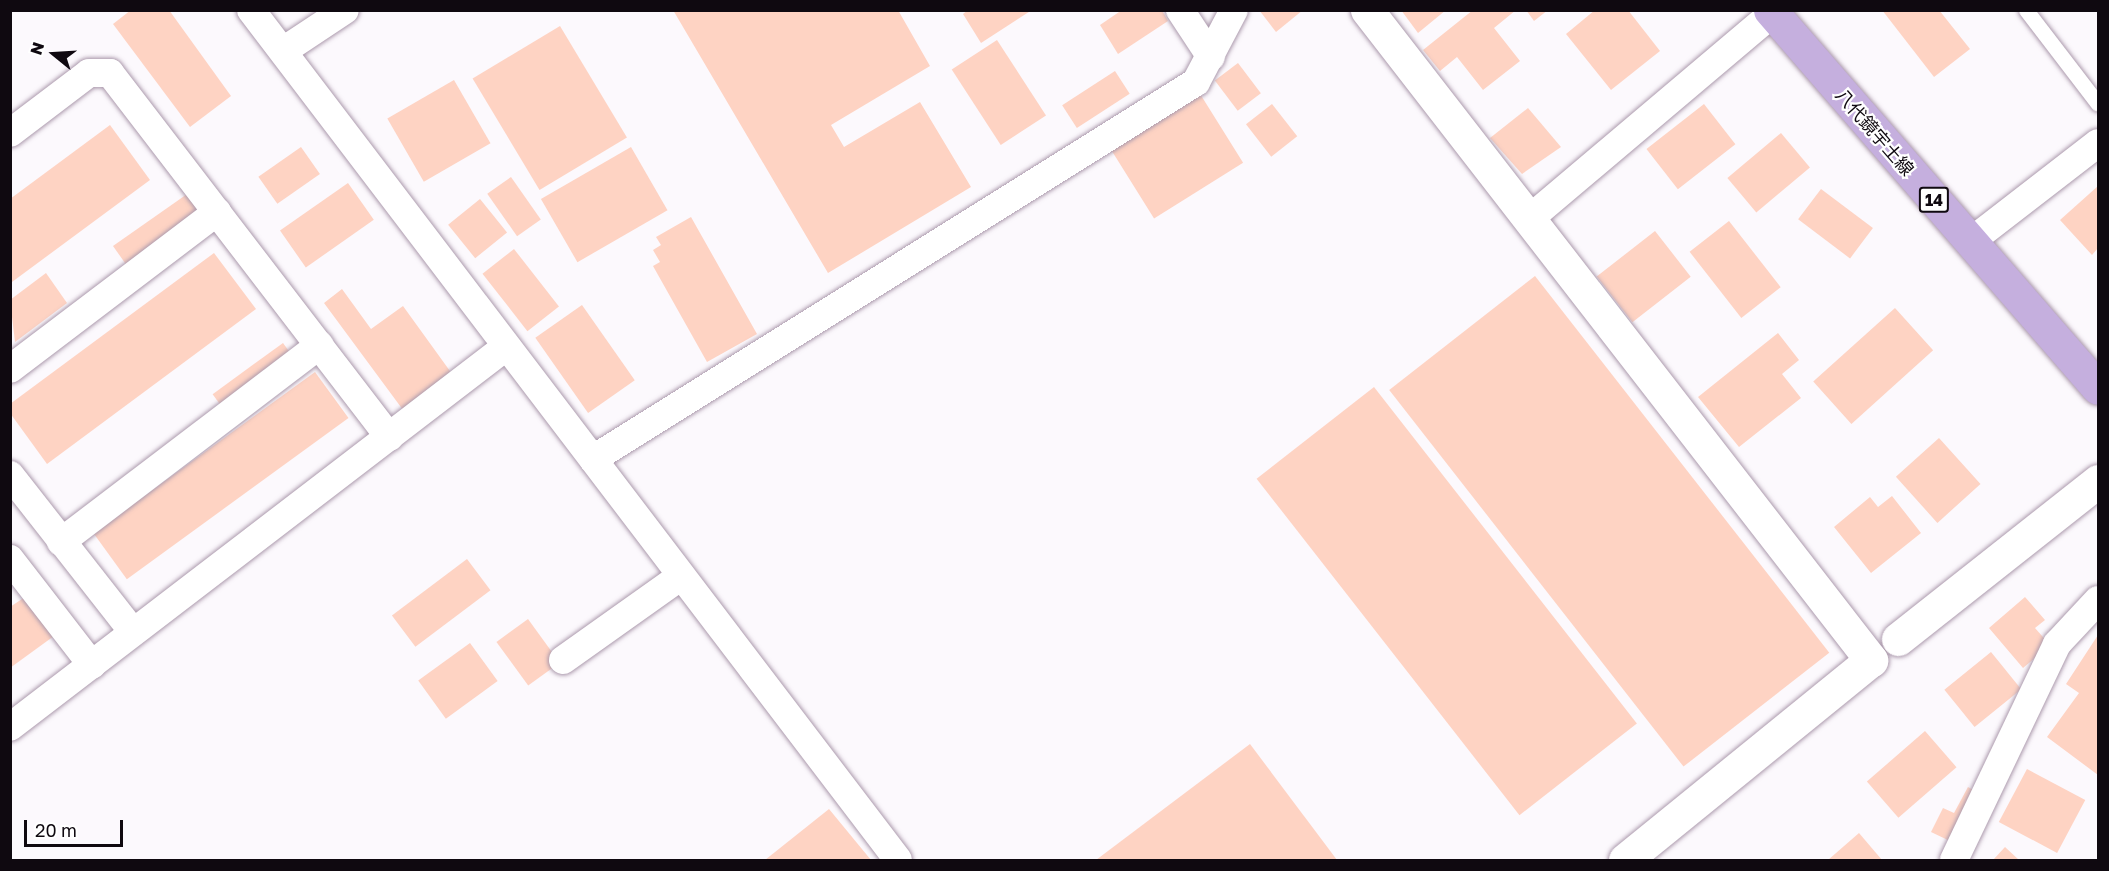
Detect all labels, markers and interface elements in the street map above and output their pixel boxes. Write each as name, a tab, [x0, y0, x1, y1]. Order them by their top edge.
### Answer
north arrow	[24, 24, 84, 84]
text: N	[25, 40, 48, 57]
street label: 八代鏡宇土線	[1831, 84, 1919, 180]
road number: 14	[1918, 187, 1950, 213]
scale bar	[27, 808, 126, 846]
text: 20 m	[35, 819, 77, 841]

